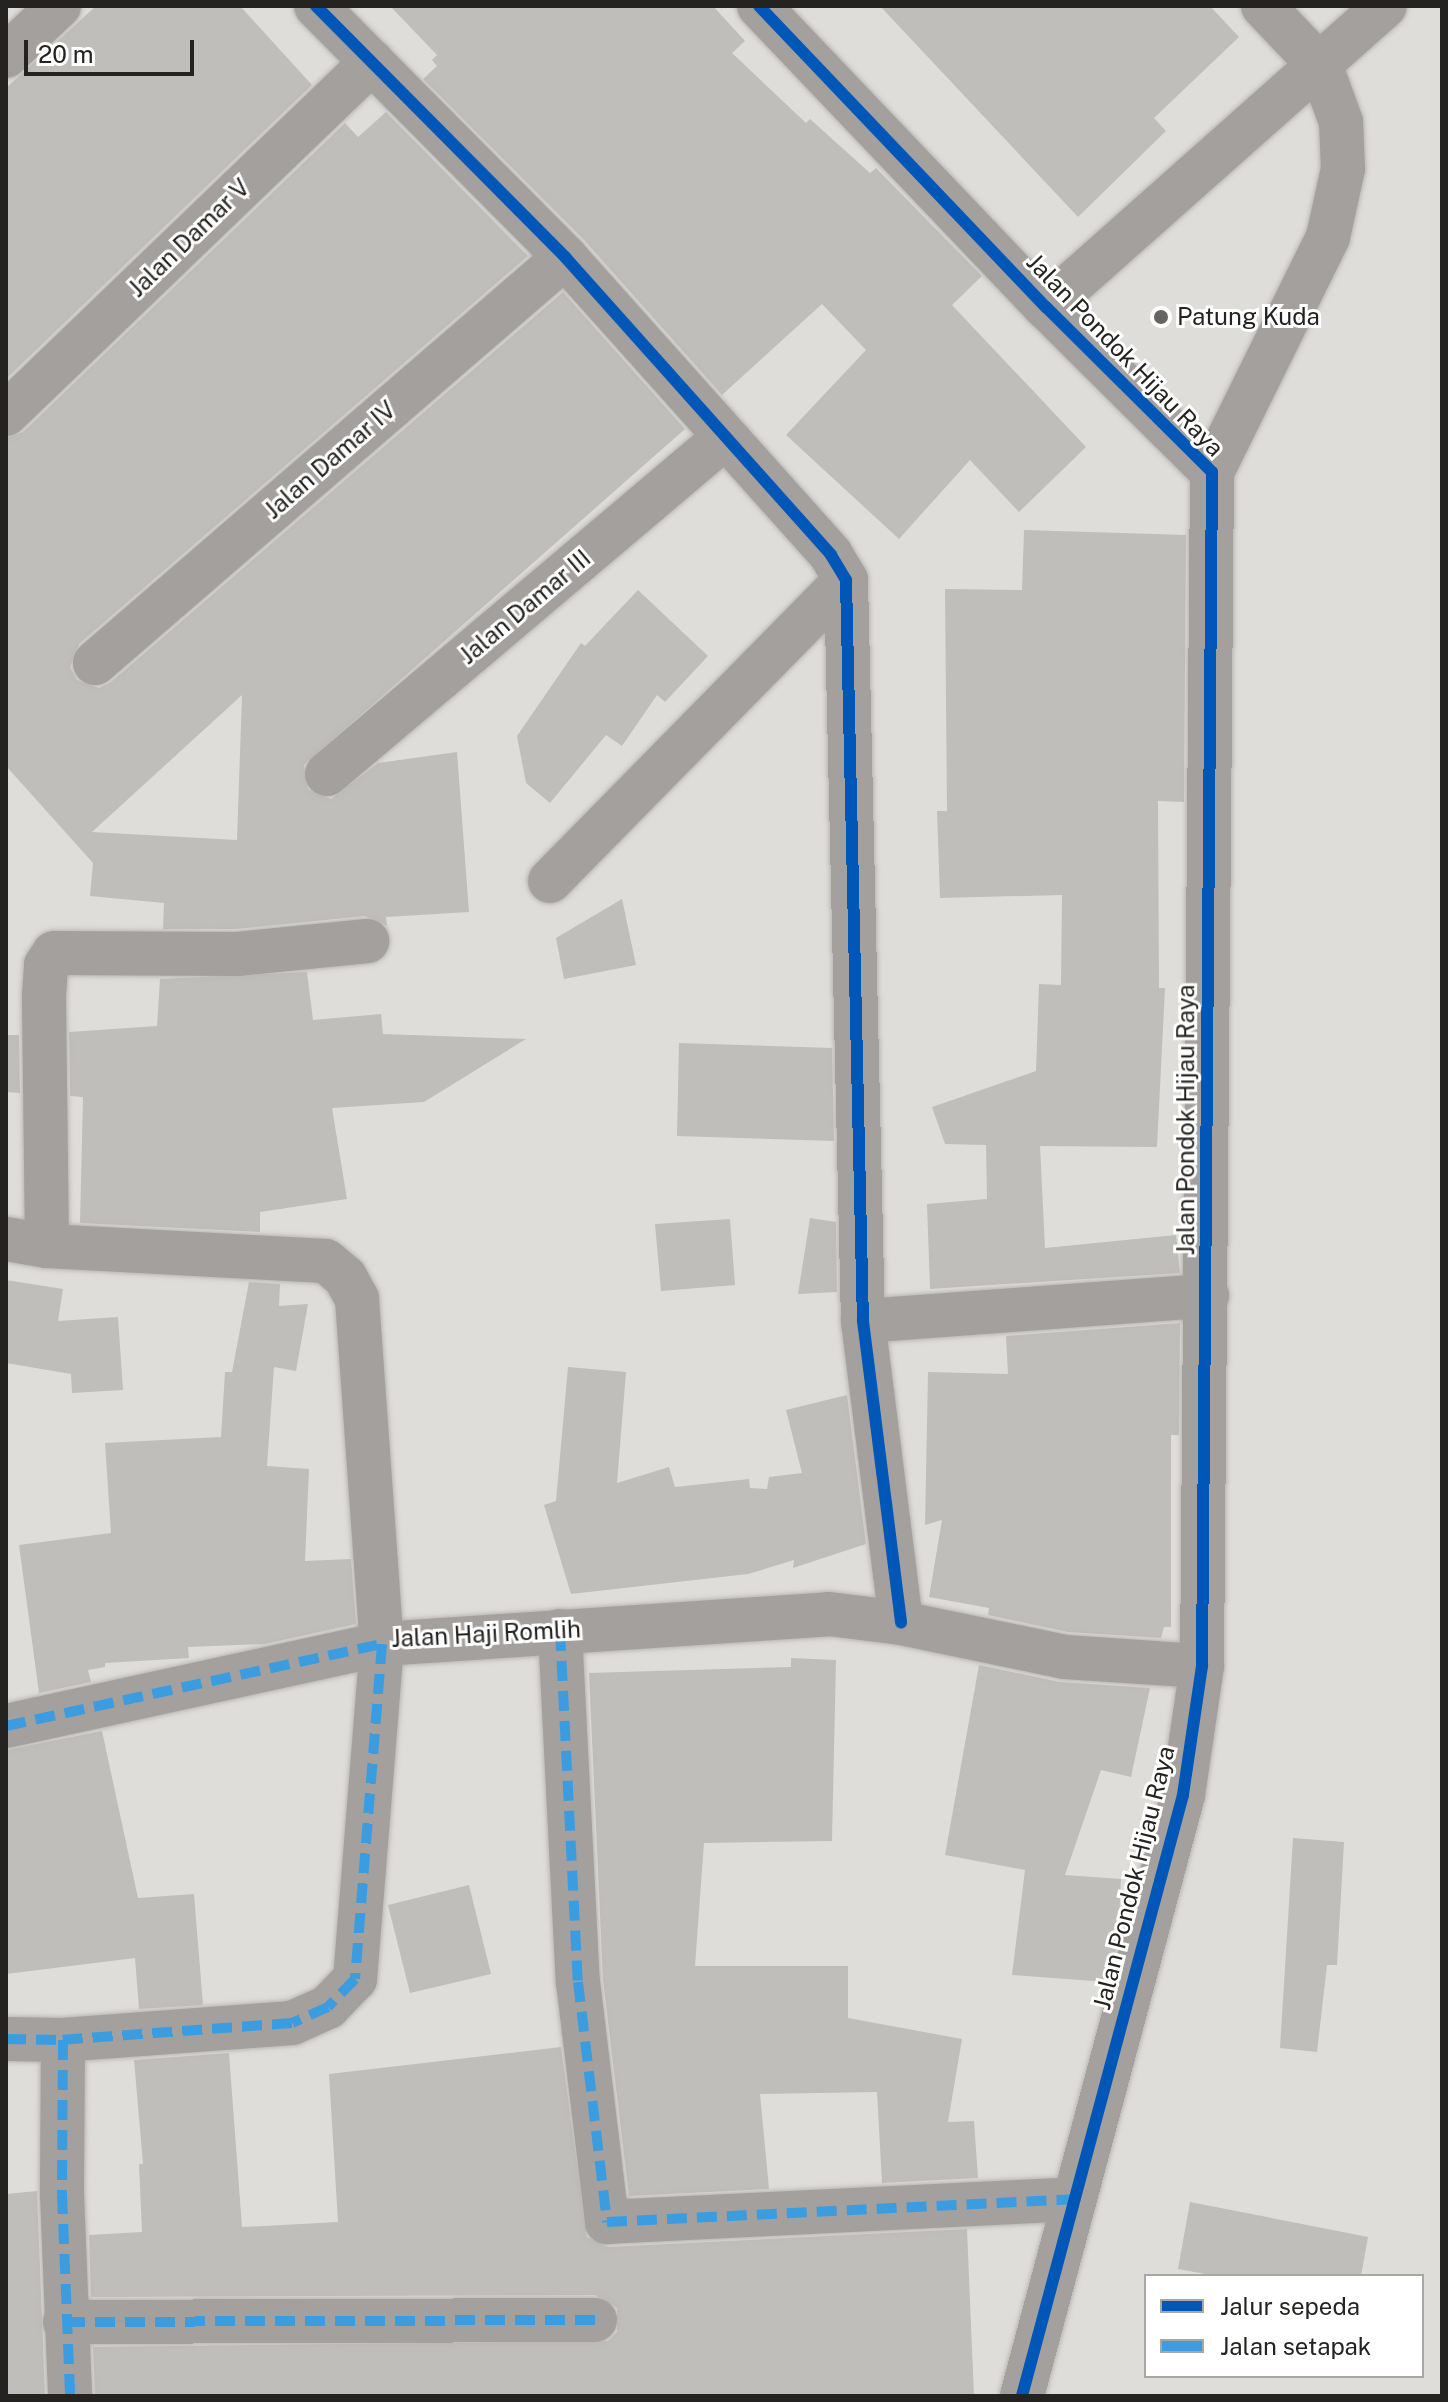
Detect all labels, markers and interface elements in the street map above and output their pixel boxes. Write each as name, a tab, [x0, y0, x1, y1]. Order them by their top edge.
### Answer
scale bar	[28, 24, 198, 74]
text: 20 m	[38, 40, 94, 68]
street label: Jalan Damar V	[122, 173, 256, 303]
street label: Jalan Pondok Hijau Raya	[1021, 248, 1229, 462]
place label: Patung Kuda	[1177, 303, 1320, 331]
marker: Patung Kuda	[1152, 308, 1170, 326]
street label: Jalan Damar IV	[258, 395, 402, 525]
street label: Jalan Damar III	[454, 544, 596, 670]
street label: Jalan Pondok Hijau Raya	[1172, 985, 1200, 1255]
street label: Jalan Haji Romlih	[390, 1615, 582, 1653]
street label: Jalan Pondok Hijau Raya	[1087, 1743, 1181, 2013]
legend	[1144, 2274, 1424, 2378]
text: Jalur sepeda	[1220, 2292, 1360, 2320]
text: Jalan setapak	[1220, 2332, 1371, 2360]

